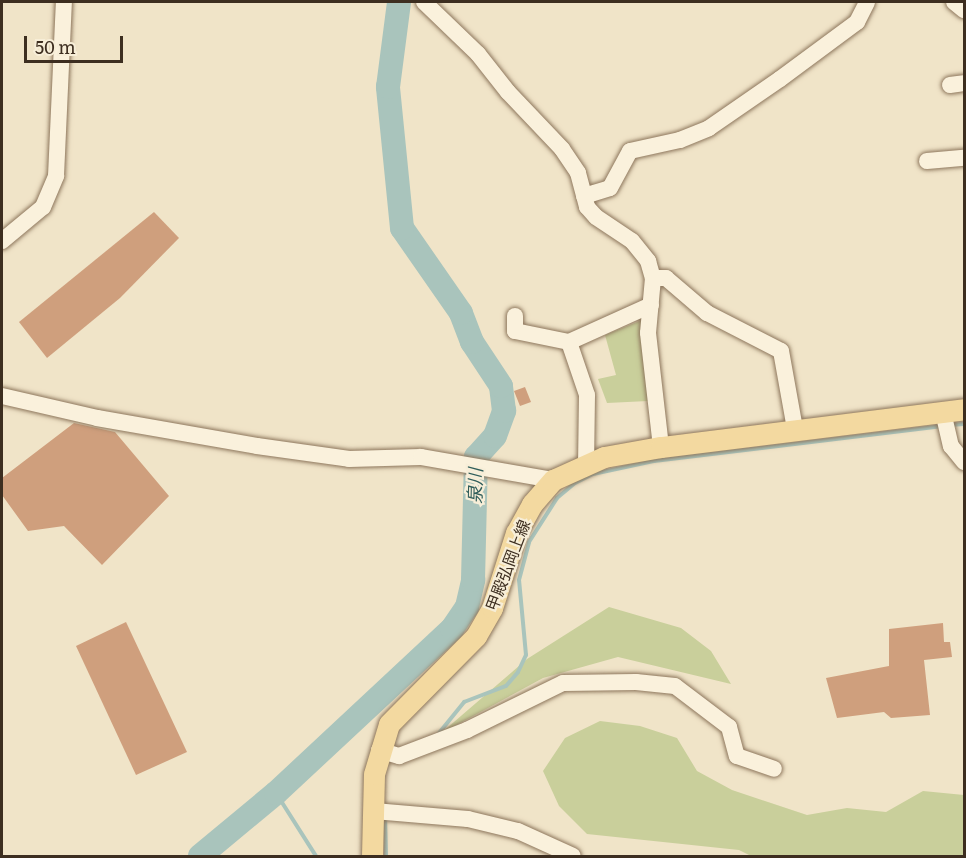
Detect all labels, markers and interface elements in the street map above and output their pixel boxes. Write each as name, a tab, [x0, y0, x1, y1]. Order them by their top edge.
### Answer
scale bar	[27, 24, 126, 62]
text: 50 m	[35, 33, 76, 60]
water label: 泉川	[464, 468, 486, 504]
street label: 甲殿弘岡上線	[481, 517, 533, 613]

